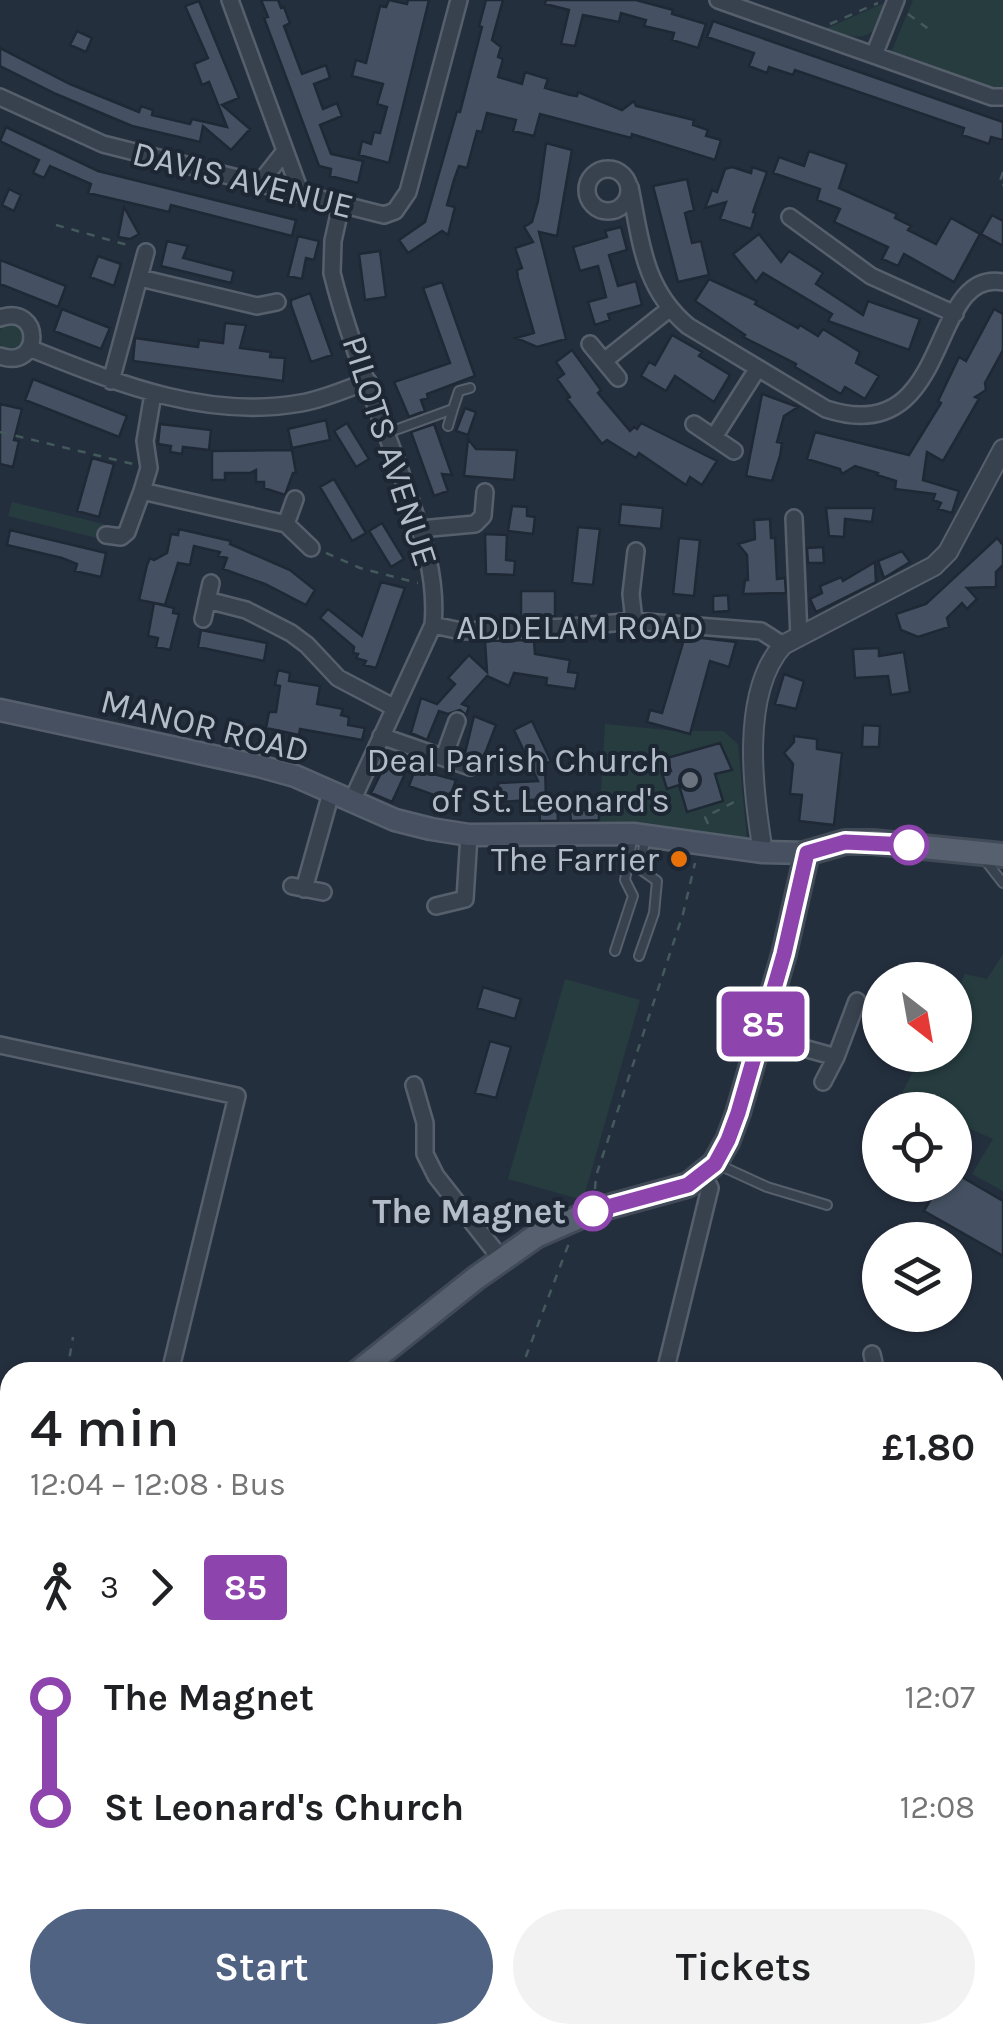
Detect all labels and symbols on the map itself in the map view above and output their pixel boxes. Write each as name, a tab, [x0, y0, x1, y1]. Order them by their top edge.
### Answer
street label: DAVIS AVENUE	[128, 133, 358, 227]
street label: PILOTS AVENUE	[333, 331, 447, 571]
street label: ADDELAM ROAD	[456, 607, 704, 648]
street label: MANOR ROAD	[97, 680, 313, 772]
place label: Deal Parish Church of St. Leonard's	[366, 740, 670, 821]
marker: Deal Parish Church of St. Leonard's	[679, 769, 701, 791]
unlabelled marker	[890, 826, 928, 864]
place label: The Farrier	[491, 839, 659, 880]
marker: The Farrier	[668, 848, 690, 870]
north arrow	[862, 962, 972, 1072]
line badge: 85	[718, 992, 808, 1056]
place label: The Magnet	[373, 1191, 566, 1233]
marker: The Magnet	[574, 1192, 612, 1230]

